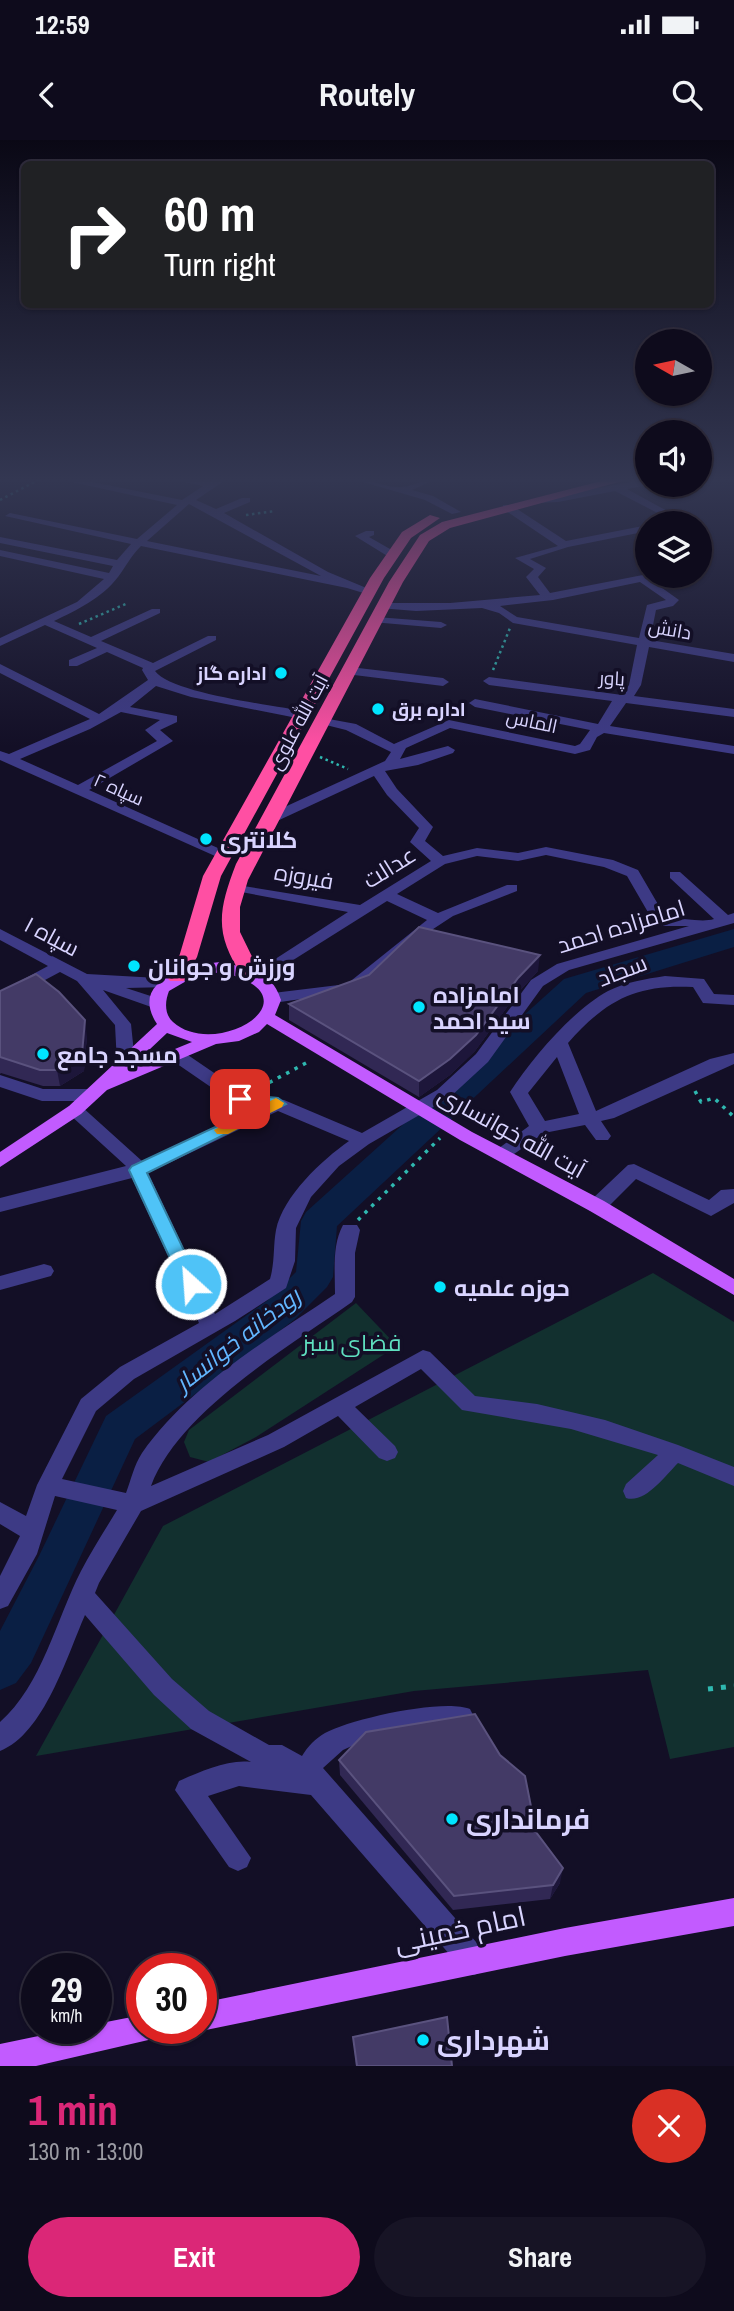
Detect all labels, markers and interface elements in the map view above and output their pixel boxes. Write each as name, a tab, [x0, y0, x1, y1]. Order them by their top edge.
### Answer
text: 12:59	[35, 7, 90, 42]
text: Routely	[319, 73, 415, 116]
icon: back	[28, 76, 66, 114]
icon: search	[668, 76, 706, 114]
text: 60 m	[164, 180, 256, 246]
icon: right	[49, 189, 140, 280]
text: Turn right	[164, 243, 276, 286]
north arrow	[635, 329, 712, 406]
map controls	[635, 329, 712, 588]
button: sound	[635, 420, 712, 497]
button: layers	[635, 511, 712, 588]
street label: دانش	[647, 612, 693, 646]
place label: اداره گاز	[196, 660, 267, 686]
street label: پاور	[597, 664, 626, 692]
marker: اداره گاز	[273, 665, 289, 681]
street label: آیت الله علوی	[262, 670, 334, 774]
place label: اداره برق	[392, 696, 466, 722]
marker: اداره برق	[370, 701, 386, 717]
street label: الماس	[504, 703, 560, 739]
street label: سپاه ۲	[90, 766, 148, 812]
place label: کلانتری	[220, 824, 298, 855]
marker: کلانتری	[198, 831, 214, 847]
street label: عدالت	[357, 839, 421, 895]
street label: فیروزه	[272, 856, 336, 896]
street label: امامزاده احمد	[553, 892, 689, 960]
street label: سپاه ۱	[19, 909, 85, 963]
street label: سجاد	[593, 946, 651, 994]
place label: ورزش و جوانان	[148, 951, 295, 982]
marker: ورزش و جوانان	[126, 958, 142, 974]
place label: امامزاده سید احمد	[433, 979, 531, 1036]
marker: امامزاده سید احمد	[411, 999, 427, 1015]
place label: مسجد جامع	[57, 1039, 178, 1071]
marker: مسجد جامع	[35, 1046, 51, 1062]
pin	[210, 1069, 270, 1129]
street label: آیت الله خوانساری	[433, 1079, 591, 1185]
icon: arrive	[221, 1080, 259, 1118]
position arrow	[154, 1247, 228, 1321]
place label: حوزه علمیه	[454, 1272, 570, 1303]
water label: رودخانه خوانسار	[165, 1279, 308, 1400]
marker: حوزه علمیه	[432, 1279, 448, 1295]
park label: فضای سبز	[301, 1327, 401, 1358]
place label: فرمانداری	[466, 1800, 590, 1838]
marker: فرمانداری	[444, 1811, 460, 1827]
street label: امام خمینی	[391, 1897, 529, 1962]
speed limit sign: 30	[126, 1953, 217, 2044]
text: 29	[51, 1966, 82, 2013]
text: km/h	[51, 2003, 83, 2028]
place label: شهرداری	[437, 2021, 550, 2059]
marker: شهرداری	[415, 2032, 431, 2048]
text: 1 min	[28, 2082, 118, 2138]
button: close	[632, 2089, 706, 2163]
text: 130 m · 13:00	[28, 2136, 143, 2167]
button: Exit	[28, 2217, 360, 2297]
button: Share	[374, 2217, 706, 2297]

